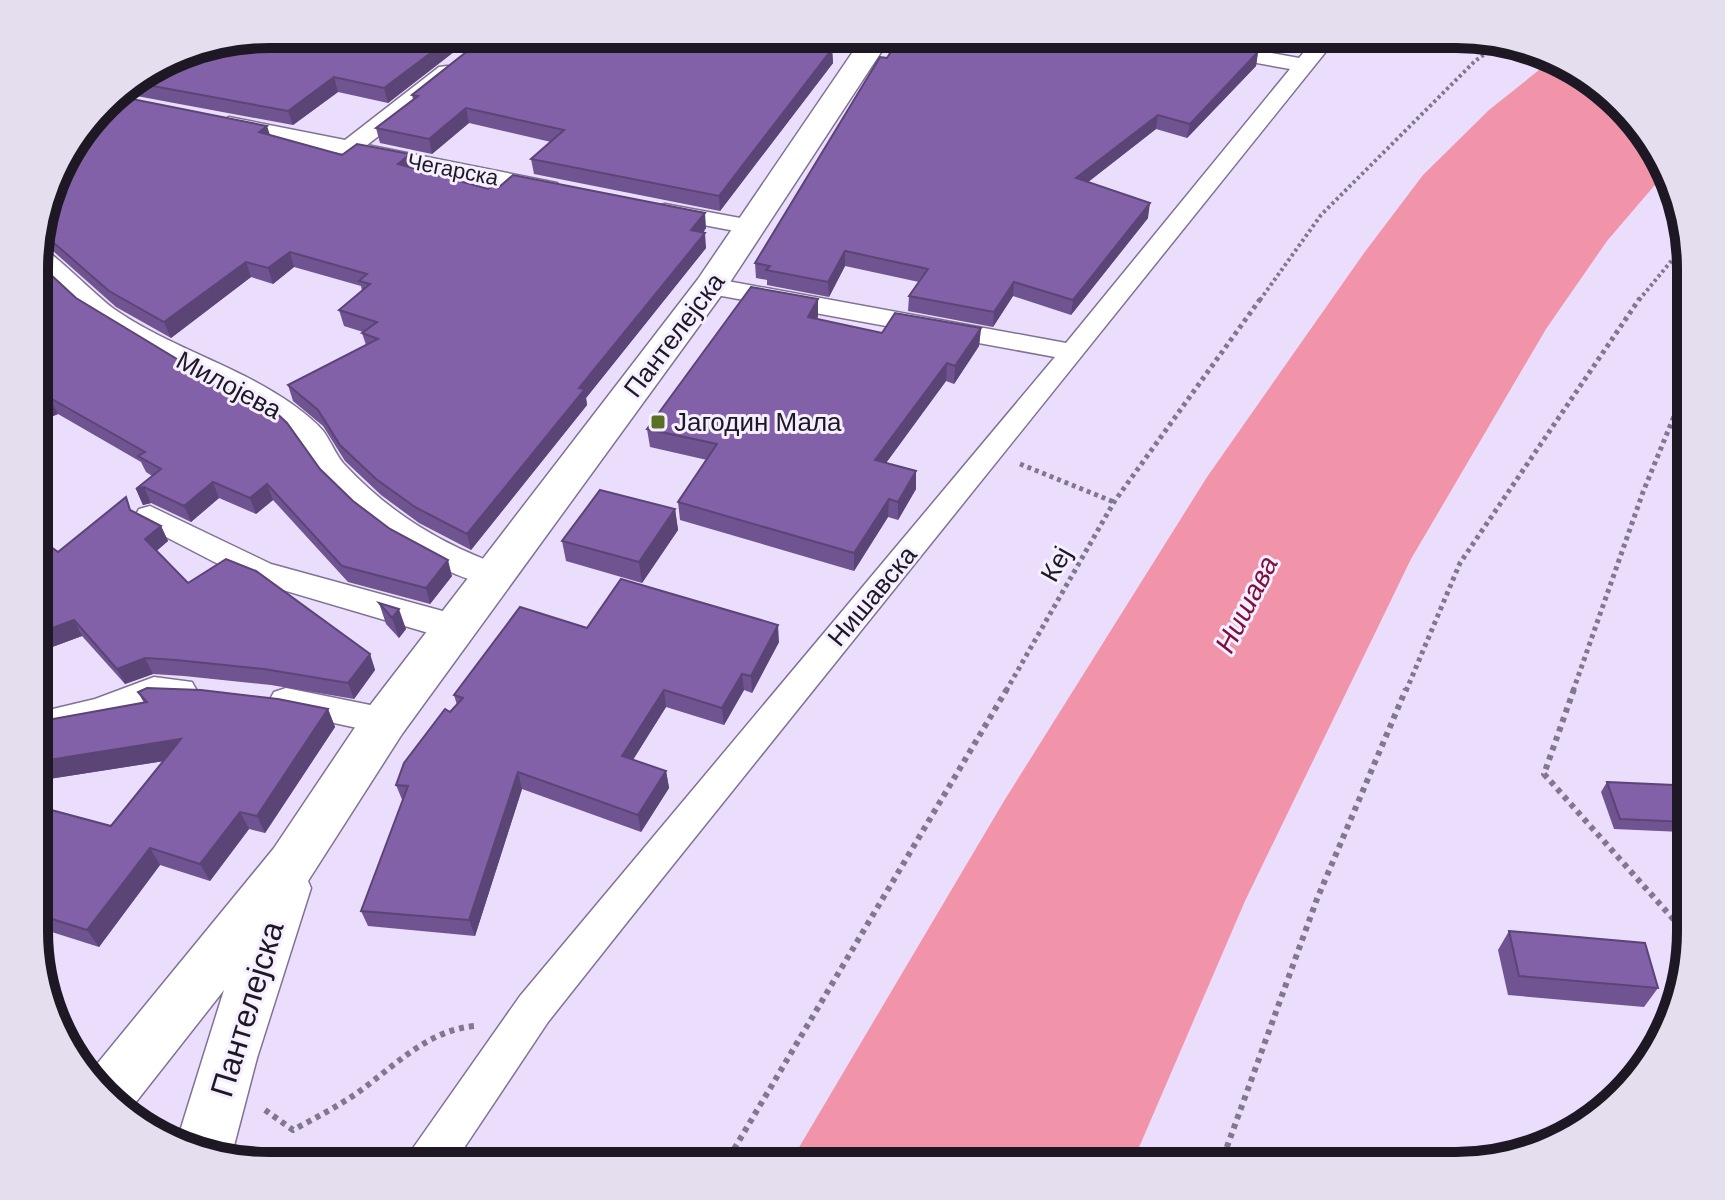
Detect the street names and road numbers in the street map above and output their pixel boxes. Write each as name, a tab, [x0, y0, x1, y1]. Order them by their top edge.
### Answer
street label: Чегарска	[405, 148, 501, 191]
street label: Пантелејска	[618, 267, 731, 403]
street label: Милојева	[171, 345, 287, 425]
street label: Нишавска	[821, 539, 923, 652]
street label: Кеј	[1034, 541, 1078, 587]
street label: Пантелејска	[203, 917, 291, 1101]

